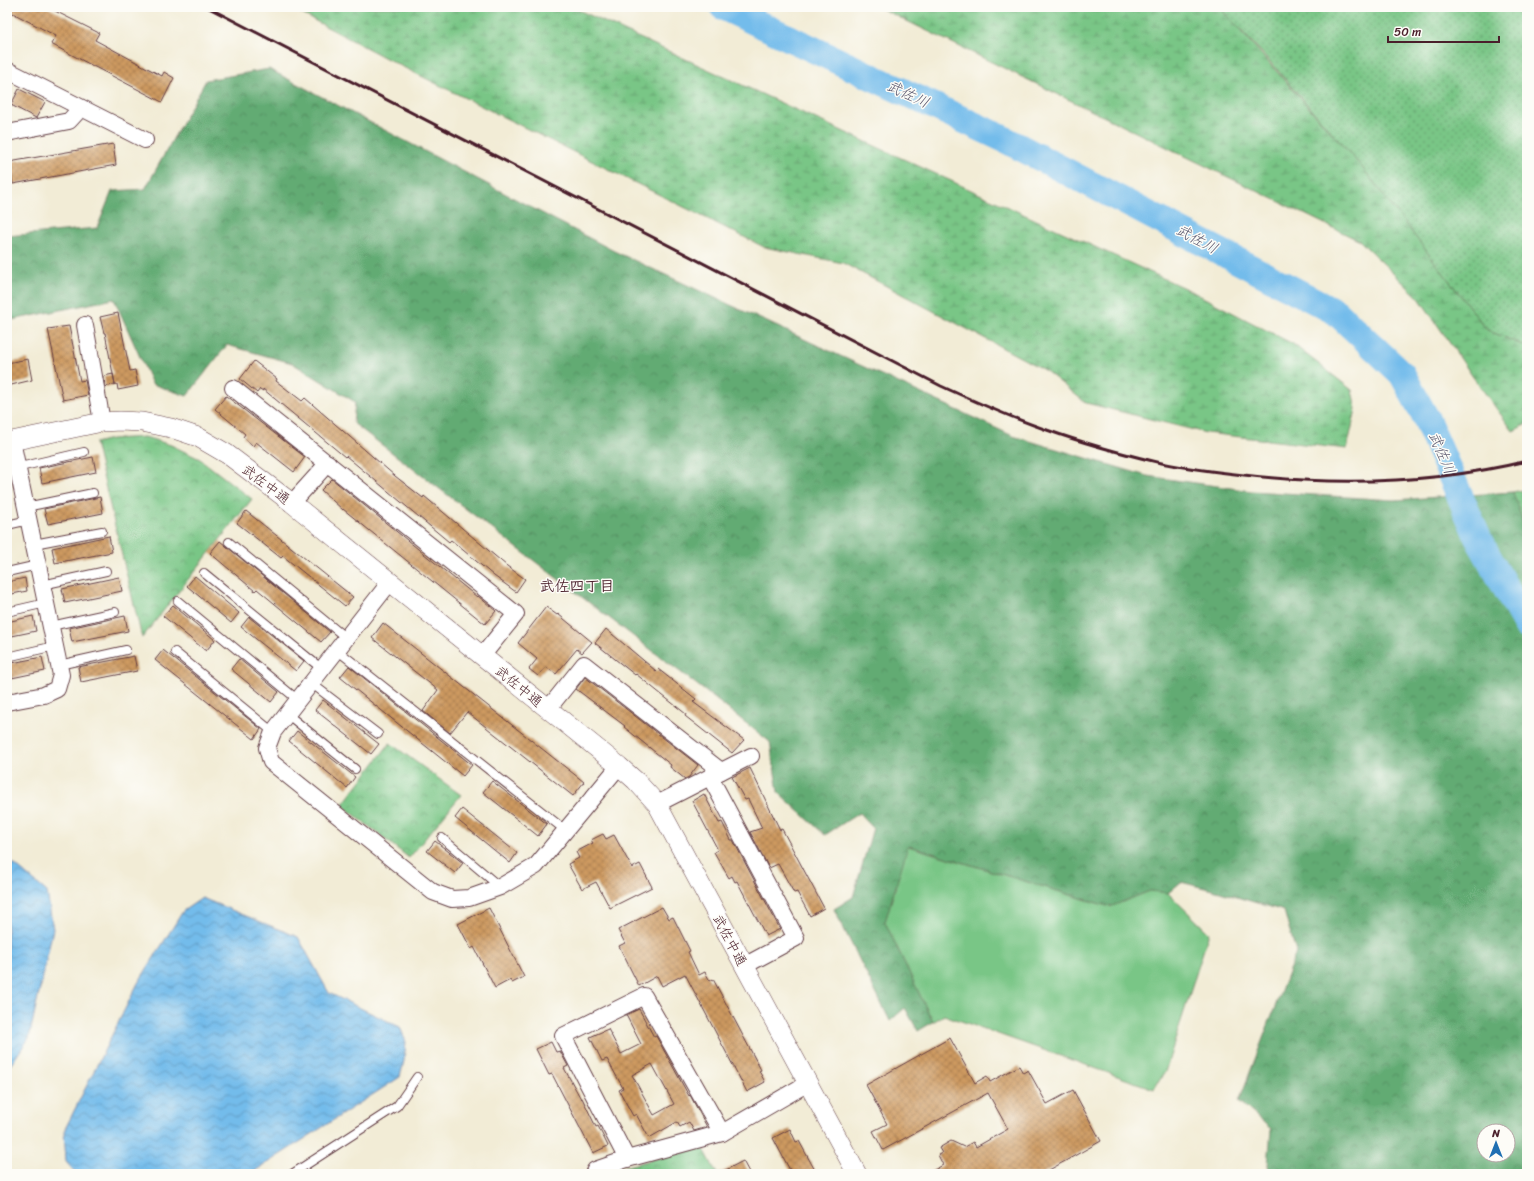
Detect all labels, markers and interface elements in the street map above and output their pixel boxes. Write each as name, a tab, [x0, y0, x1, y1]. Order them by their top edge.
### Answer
scale bar	[1388, 18, 1499, 44]
text: 50 m	[1394, 21, 1421, 43]
water label: 武佐川	[882, 73, 934, 115]
water label: 武佐川	[1171, 217, 1223, 261]
water label: 武佐川	[1421, 427, 1463, 479]
street label: 武佐中通	[236, 458, 296, 511]
district label: 武佐四丁目	[539, 573, 615, 599]
street label: 武佐中通	[489, 659, 548, 714]
street label: 武佐中通	[705, 910, 754, 971]
north arrow	[1476, 1123, 1516, 1163]
text: N	[1491, 1124, 1500, 1143]

